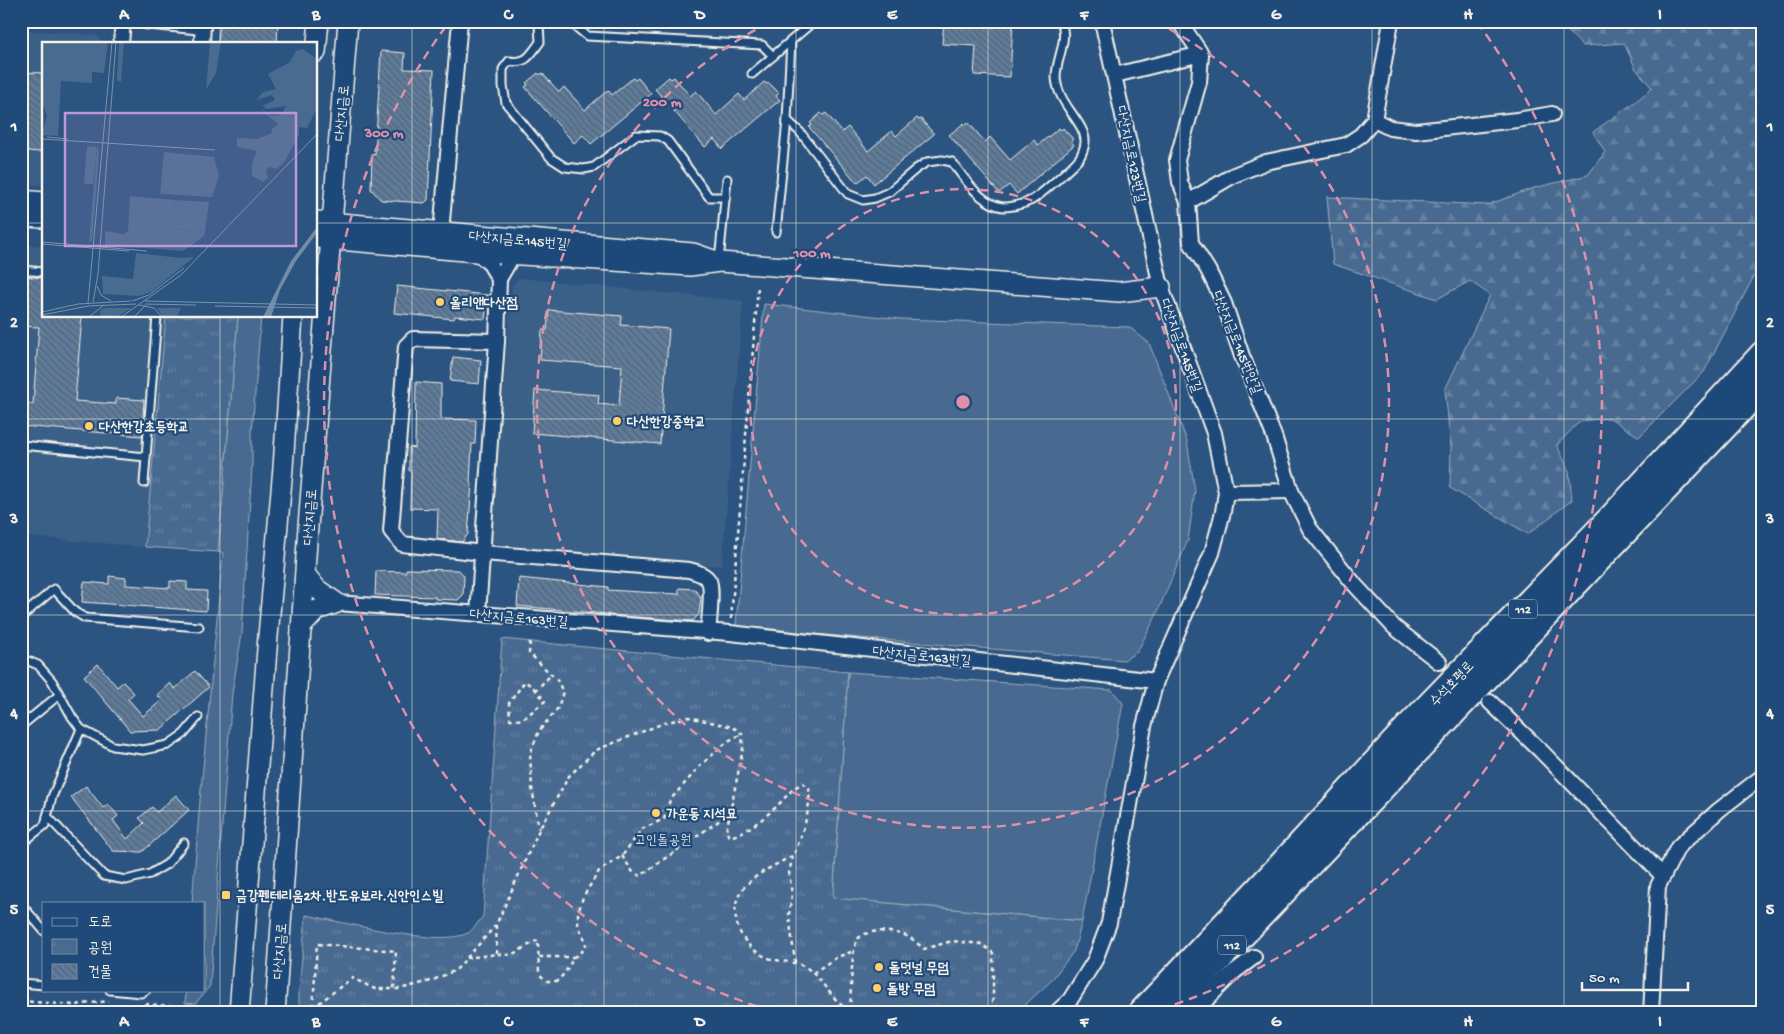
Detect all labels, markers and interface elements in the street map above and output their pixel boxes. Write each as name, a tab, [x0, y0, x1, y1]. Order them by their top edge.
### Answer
text: A	[118, 7, 130, 26]
text: B	[311, 7, 321, 26]
text: C	[503, 7, 514, 26]
text: D	[693, 7, 706, 26]
text: E	[887, 7, 898, 26]
text: F	[1079, 7, 1090, 26]
text: G	[1271, 7, 1282, 26]
text: H	[1463, 7, 1473, 26]
text: I	[1658, 7, 1662, 26]
inset map	[42, 42, 318, 318]
street label: 다산지금로	[333, 84, 354, 142]
text: 200 m	[643, 94, 682, 112]
street label: 다산지금로123번길	[1111, 105, 1148, 205]
text: 1	[10, 119, 17, 138]
text: 1	[1766, 119, 1773, 138]
text: 300 m	[363, 125, 404, 143]
street label: 다산지금로145번길	[468, 229, 568, 254]
text: 100 m	[792, 245, 831, 263]
street label: 다산지금로145번안길	[1207, 289, 1264, 398]
marker: 올리앤다산점	[434, 296, 446, 308]
place label: 올리앤다산점	[450, 296, 518, 313]
street label: 다산지금로145번길	[1155, 297, 1205, 396]
text: 2	[10, 315, 18, 334]
text: 2	[1766, 315, 1774, 334]
centre of rings	[954, 393, 972, 411]
marker: 다산한강중학교	[611, 415, 623, 427]
place label: 다산한강중학교	[626, 415, 706, 432]
marker: 다산한강초등학교	[83, 420, 95, 432]
place label: 다산한강초등학교	[98, 420, 189, 437]
street label: 다산지금로	[301, 488, 322, 546]
text: 3	[9, 511, 18, 530]
text: 3	[1765, 511, 1774, 530]
road number: 112	[1509, 600, 1537, 618]
street label: 다산지금로163번길	[469, 607, 570, 632]
street label: 다산지금로163번길	[872, 644, 973, 671]
street label: 수석호평로	[1427, 659, 1478, 711]
text: 4	[9, 706, 18, 725]
text: 4	[1765, 706, 1774, 725]
marker: 가운동 지석묘	[650, 807, 662, 819]
place label: 가운동 지석묘	[666, 807, 737, 824]
park label: 고인돌공원	[635, 833, 691, 850]
marker: 금강펜테리움2차.반도유보라.신안인스빌	[220, 889, 232, 901]
place label: 금강펜테리움2차.반도유보라.신안인스빌	[236, 889, 444, 906]
text: 5	[10, 902, 19, 921]
legend	[42, 902, 205, 992]
text: 5	[1766, 902, 1775, 921]
text: 도로	[88, 914, 112, 932]
street label: 다산지금로	[271, 922, 292, 980]
road number: 112	[1218, 936, 1246, 954]
text: 공원	[88, 940, 112, 958]
scale bar	[1582, 959, 1688, 991]
marker: 돌덧널 무덤	[873, 961, 885, 973]
place label: 돌덧널 무덤	[889, 961, 949, 978]
text: 건물	[88, 964, 112, 982]
text: 50 m	[1589, 970, 1620, 988]
marker: 돌방 무덤	[871, 982, 883, 994]
place label: 돌방 무덤	[887, 982, 935, 999]
text: A	[118, 1014, 130, 1033]
text: B	[311, 1014, 321, 1033]
text: C	[503, 1014, 514, 1033]
text: D	[693, 1014, 706, 1033]
text: E	[887, 1014, 898, 1033]
text: F	[1079, 1014, 1090, 1033]
text: G	[1271, 1014, 1282, 1033]
text: H	[1463, 1014, 1473, 1033]
text: I	[1658, 1014, 1662, 1033]

